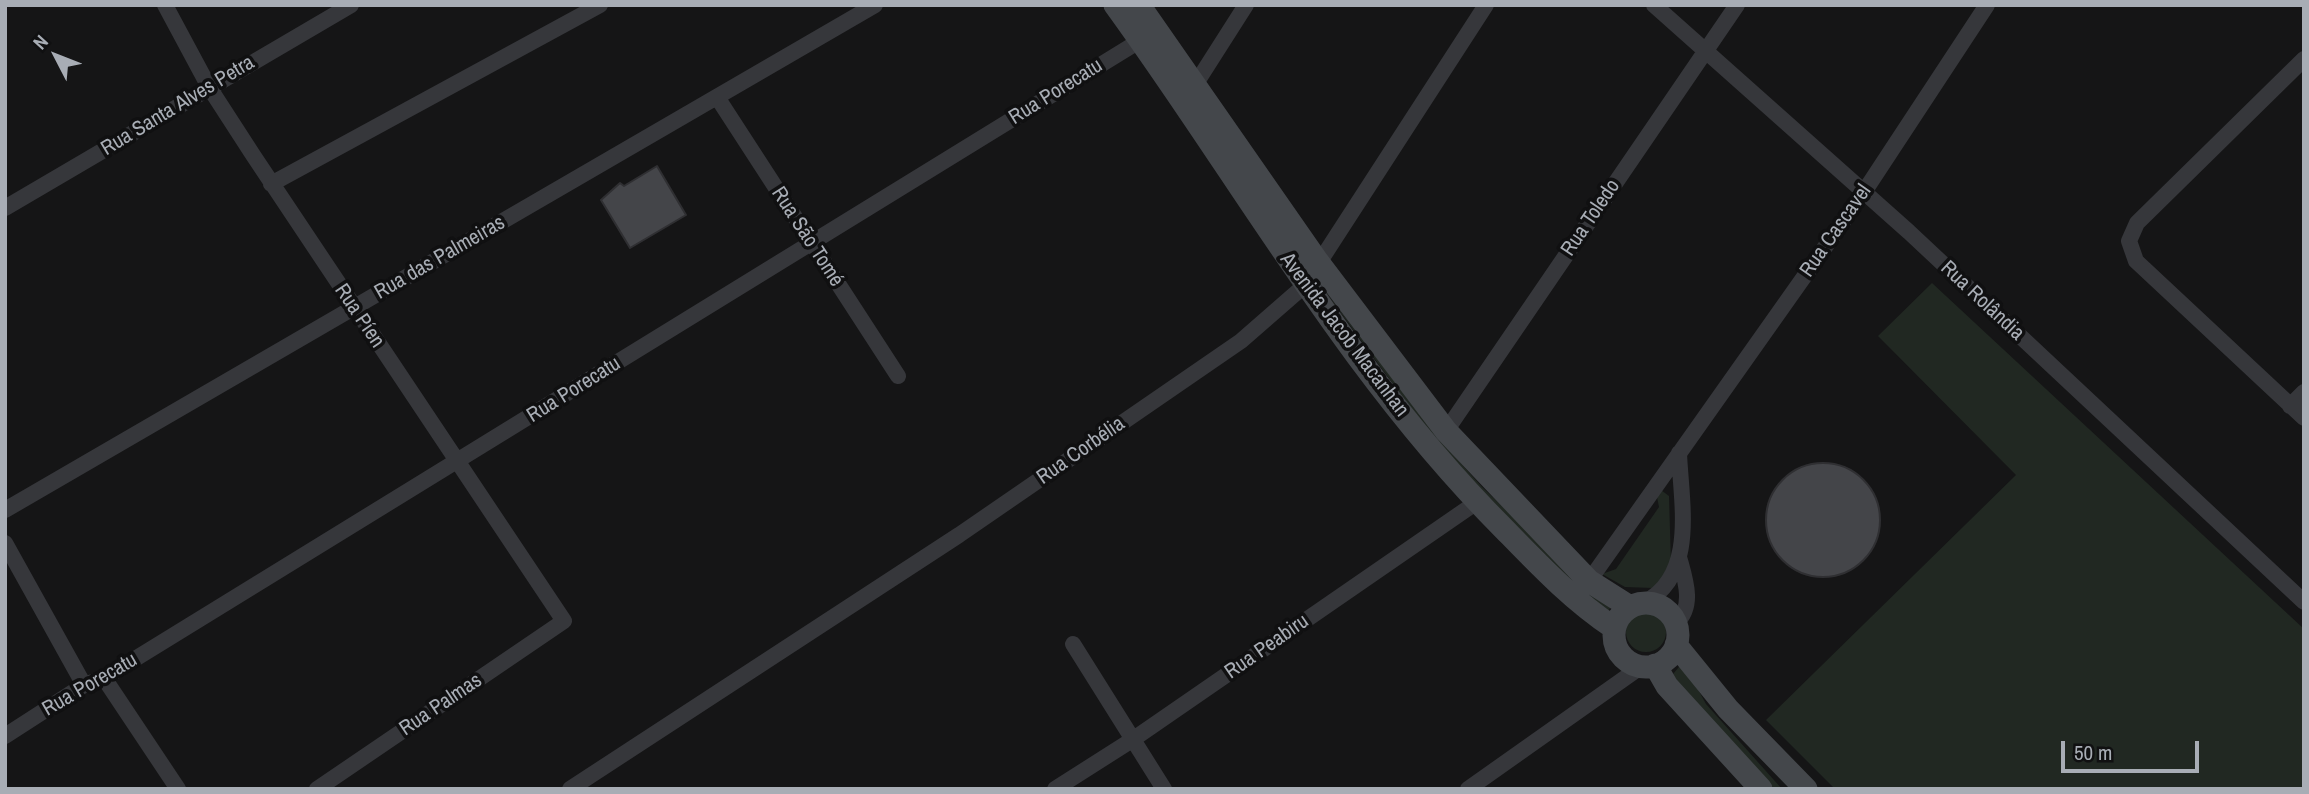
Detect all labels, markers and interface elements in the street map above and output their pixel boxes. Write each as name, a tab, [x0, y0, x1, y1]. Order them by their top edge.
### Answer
north arrow	[21, 21, 91, 91]
text: N	[27, 29, 54, 55]
street label: Rua Santa Alves Petra	[97, 50, 259, 162]
street label: Rua Porecatu	[1005, 53, 1107, 131]
street label: Rua Toledo	[1556, 175, 1626, 261]
street label: Rua Cascavel	[1795, 180, 1877, 282]
street label: Rua São Tomé	[765, 182, 849, 292]
street label: Rua das Palmeiras	[370, 210, 510, 306]
street label: Avenida Jacob Macanhan	[1274, 248, 1414, 422]
street label: Rua Rolândia	[1935, 256, 2029, 346]
street label: Rua Píen	[328, 279, 390, 353]
street label: Rua Porecatu	[523, 351, 625, 429]
street label: Rua Corbélia	[1032, 412, 1130, 490]
street label: Rua Peabiru	[1220, 609, 1314, 685]
street label: Rua Porecatu	[38, 648, 142, 722]
street label: Rua Palmas	[395, 668, 487, 742]
scale bar	[2064, 728, 2202, 772]
text: 50 m	[2074, 738, 2112, 767]

